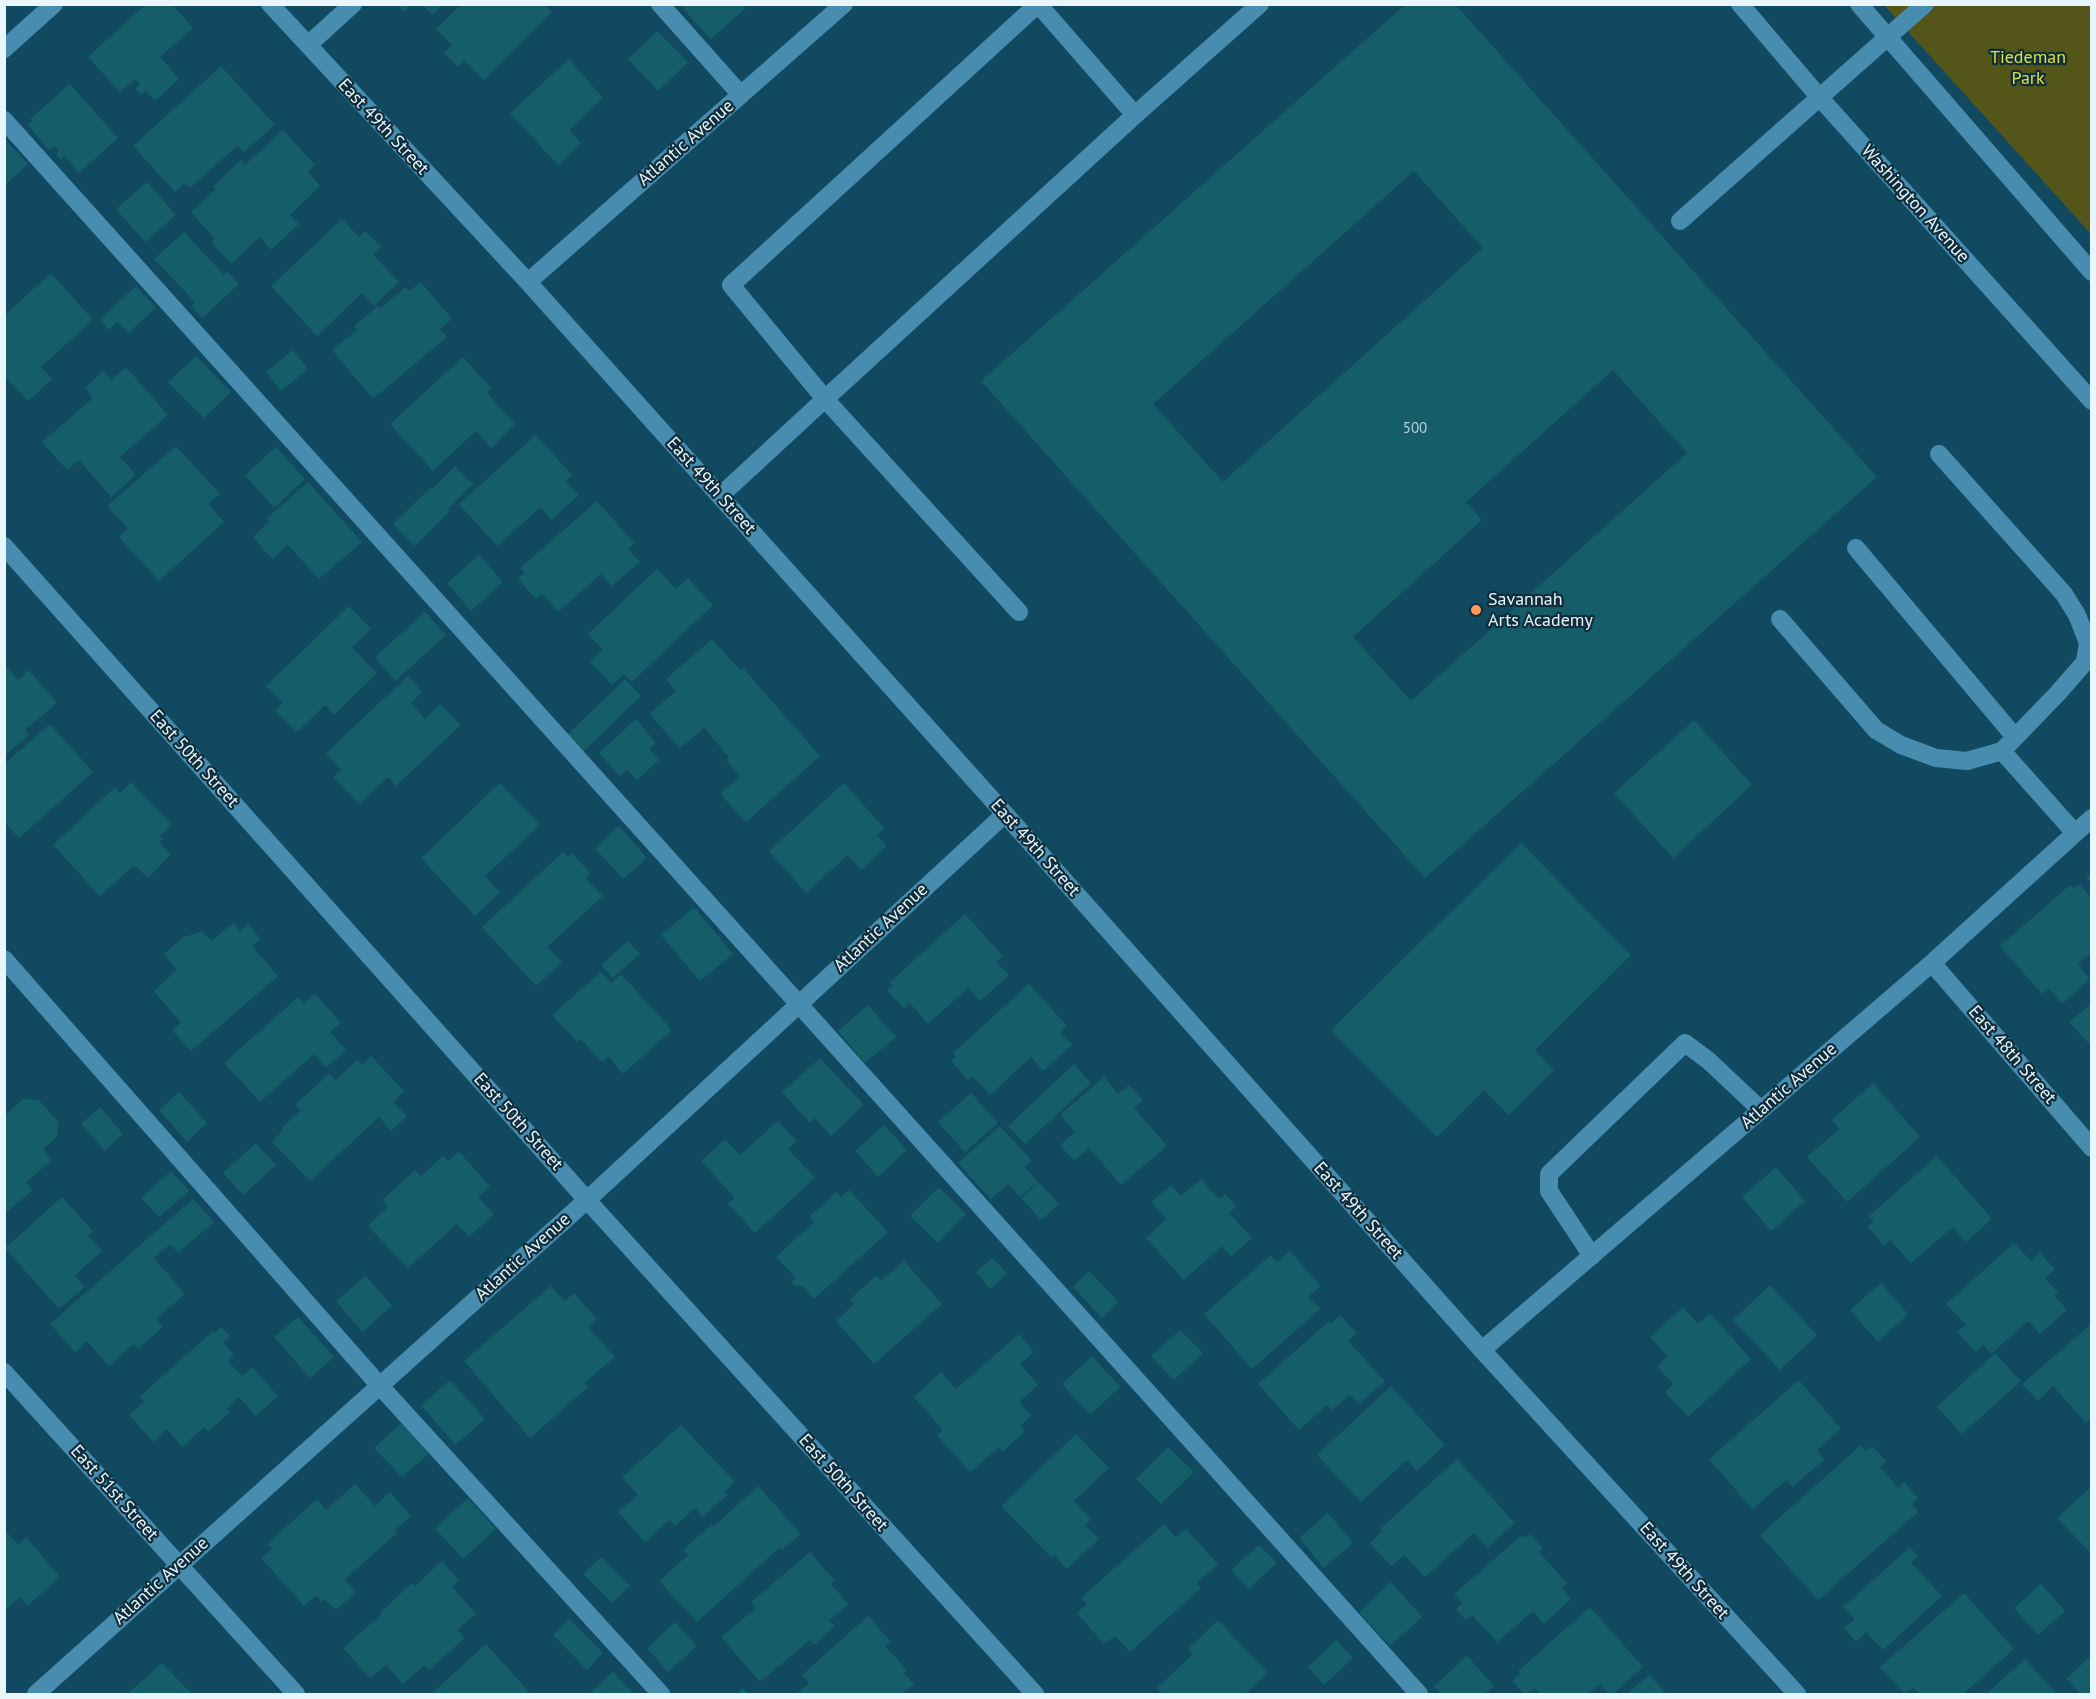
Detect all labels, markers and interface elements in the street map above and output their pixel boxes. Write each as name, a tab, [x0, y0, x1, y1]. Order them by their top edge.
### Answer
park label: Tiedeman Park	[1990, 47, 2066, 90]
street label: East 49th Street	[333, 75, 433, 179]
street label: Atlantic Avenue	[633, 95, 739, 191]
street label: Washington Avenue	[1856, 141, 1974, 267]
house number: 500	[1403, 420, 1427, 438]
street label: East 49th Street	[662, 433, 760, 539]
place label: Savannah Arts Academy	[1488, 589, 1593, 632]
marker: Savannah Arts Academy	[1469, 603, 1483, 617]
street label: East 50th Street	[145, 706, 243, 812]
street label: East 49th Street	[986, 795, 1084, 901]
street label: Atlantic Avenue	[830, 879, 932, 977]
street label: East 48th Street	[1963, 1001, 2061, 1109]
street label: Atlantic Avenue	[1736, 1038, 1842, 1134]
street label: East 50th Street	[469, 1069, 567, 1175]
street label: East 49th Street	[1309, 1158, 1407, 1264]
street label: Atlantic Avenue	[471, 1209, 575, 1305]
street label: East 50th Street	[794, 1430, 892, 1536]
street label: East 51st Street	[65, 1441, 163, 1545]
street label: East 49th Street	[1635, 1518, 1733, 1624]
street label: Atlantic Avenue	[109, 1533, 213, 1629]

